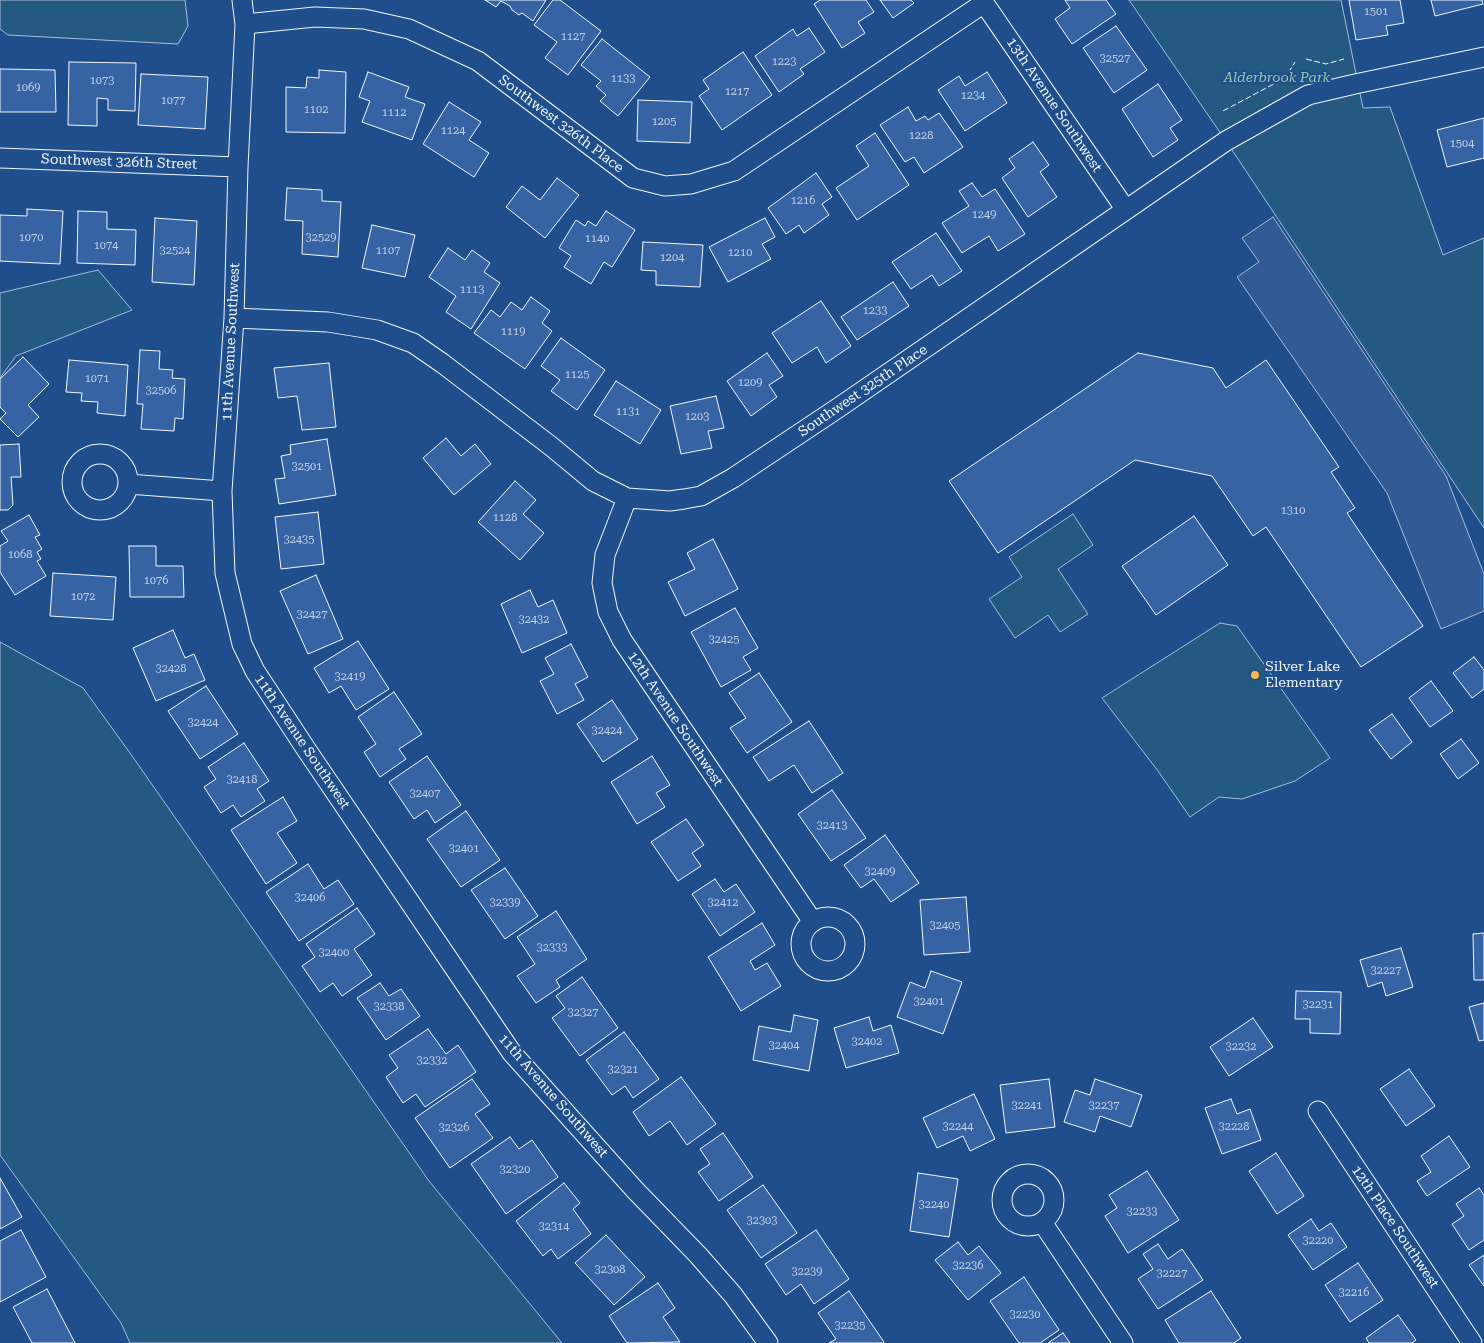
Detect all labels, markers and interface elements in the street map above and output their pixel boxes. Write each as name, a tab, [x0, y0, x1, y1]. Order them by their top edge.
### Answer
house number: 1501	[1364, 5, 1388, 19]
house number: 1127	[561, 30, 585, 44]
street label: 13th Avenue Southwest	[1003, 35, 1105, 175]
house number: 32527	[1100, 52, 1130, 66]
house number: 1223	[772, 55, 796, 69]
park label: Alderbrook Park	[1224, 70, 1330, 86]
street label: Southwest 326th Place	[495, 71, 627, 177]
house number: 1133	[611, 72, 635, 86]
house number: 1073	[90, 74, 114, 88]
house number: 1069	[16, 81, 40, 95]
house number: 1217	[725, 85, 749, 99]
house number: 1234	[961, 89, 985, 103]
house number: 1077	[161, 94, 185, 108]
house number: 1102	[304, 103, 328, 117]
house number: 1112	[382, 106, 406, 120]
house number: 1205	[652, 115, 676, 129]
house number: 1124	[441, 124, 465, 138]
house number: 1228	[909, 129, 933, 143]
house number: 1504	[1450, 137, 1474, 151]
street label: Southwest 326th Street	[41, 151, 197, 173]
house number: 1216	[791, 194, 815, 208]
house number: 1249	[972, 208, 996, 222]
house number: 1070	[19, 231, 43, 245]
house number: 32529	[306, 231, 336, 245]
house number: 1140	[585, 232, 609, 246]
house number: 1074	[94, 239, 118, 253]
house number: 32524	[160, 244, 190, 258]
house number: 1107	[376, 244, 400, 258]
house number: 1210	[728, 246, 752, 260]
house number: 1204	[660, 251, 684, 265]
street label: 11th Avenue Southwest	[218, 262, 244, 422]
house number: 1113	[460, 283, 484, 297]
house number: 1233	[863, 304, 887, 318]
house number: 1119	[501, 325, 525, 339]
street label: Southwest 325th Place	[795, 341, 931, 441]
house number: 1125	[565, 368, 589, 382]
house number: 1071	[85, 372, 109, 386]
house number: 1209	[738, 376, 762, 390]
house number: 32506	[146, 384, 176, 398]
house number: 1131	[616, 405, 640, 419]
house number: 1203	[685, 410, 709, 424]
house number: 32501	[292, 460, 322, 474]
house number: 1310	[1281, 504, 1305, 518]
house number: 1128	[493, 511, 517, 525]
house number: 32435	[284, 533, 314, 547]
house number: 1068	[8, 548, 32, 562]
house number: 1076	[144, 574, 168, 588]
house number: 1072	[71, 590, 95, 604]
house number: 32427	[297, 608, 327, 622]
house number: 32432	[519, 613, 549, 627]
house number: 32425	[709, 633, 739, 647]
street label: 12th Avenue Southwest	[624, 649, 726, 789]
place label: Silver Lake Elementary	[1265, 659, 1343, 692]
house number: 32428	[156, 662, 186, 676]
marker: Silver Lake Elementary	[1249, 669, 1261, 681]
house number: 32419	[335, 670, 365, 684]
street label: 11th Avenue Southwest	[251, 672, 353, 812]
house number: 32424	[188, 716, 218, 730]
house number: 32424	[592, 724, 622, 738]
house number: 32418	[227, 773, 257, 787]
house number: 32407	[410, 787, 440, 801]
house number: 32413	[817, 819, 847, 833]
house number: 32401	[449, 842, 479, 856]
house number: 32409	[865, 865, 895, 879]
house number: 32406	[295, 891, 325, 905]
house number: 32339	[490, 896, 520, 910]
house number: 32412	[708, 896, 738, 910]
house number: 32405	[930, 919, 960, 933]
house number: 32333	[537, 941, 567, 955]
house number: 32400	[319, 946, 349, 960]
house number: 32227	[1371, 964, 1401, 978]
house number: 32401	[914, 995, 944, 1009]
house number: 32231	[1303, 998, 1333, 1012]
house number: 32338	[374, 1000, 404, 1014]
house number: 32327	[568, 1006, 598, 1020]
street label: 11th Avenue Southwest	[495, 1031, 611, 1161]
house number: 32402	[852, 1035, 882, 1049]
house number: 32404	[769, 1039, 799, 1053]
house number: 32232	[1226, 1040, 1256, 1054]
house number: 32332	[417, 1054, 447, 1068]
house number: 32321	[608, 1063, 638, 1077]
house number: 32241	[1012, 1099, 1042, 1113]
house number: 32237	[1089, 1099, 1119, 1113]
house number: 32244	[943, 1120, 973, 1134]
house number: 32228	[1219, 1120, 1249, 1134]
house number: 32326	[439, 1121, 469, 1135]
street label: 12th Place Southwest	[1348, 1162, 1442, 1292]
house number: 32320	[500, 1163, 530, 1177]
house number: 32240	[919, 1198, 949, 1212]
house number: 32233	[1127, 1205, 1157, 1219]
house number: 32303	[747, 1214, 777, 1228]
house number: 32314	[539, 1220, 569, 1234]
house number: 32220	[1303, 1234, 1333, 1248]
house number: 32236	[953, 1259, 983, 1273]
house number: 32308	[595, 1263, 625, 1277]
house number: 32239	[792, 1265, 822, 1279]
house number: 32227	[1157, 1267, 1187, 1281]
house number: 32216	[1339, 1286, 1369, 1300]
house number: 32230	[1010, 1308, 1040, 1322]
house number: 32235	[835, 1319, 865, 1333]

